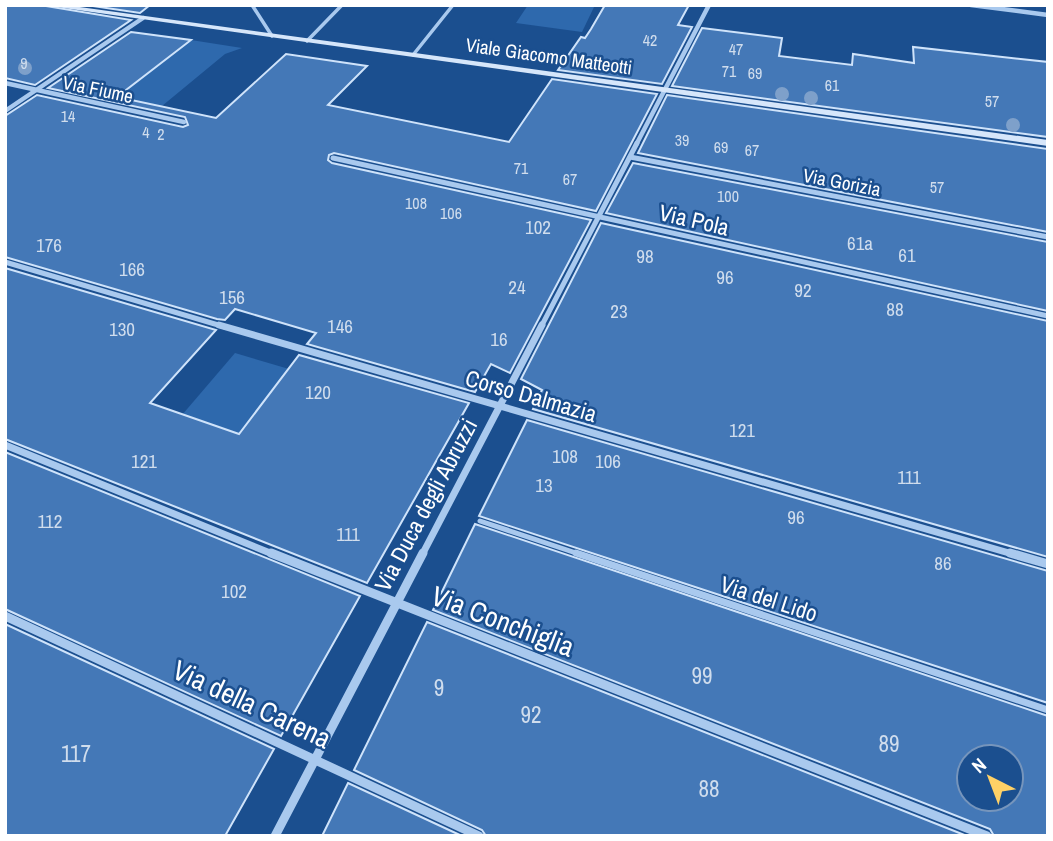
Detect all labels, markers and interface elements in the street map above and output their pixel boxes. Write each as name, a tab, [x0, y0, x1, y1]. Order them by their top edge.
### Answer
house number: 42	[643, 29, 657, 51]
street label: Viale Giacomo Matteotti	[464, 31, 634, 81]
house number: 47	[729, 38, 743, 60]
house number: 9	[20, 52, 28, 74]
house number: 71	[722, 60, 737, 82]
house number: 69	[748, 62, 762, 84]
street label: Via Fiume	[60, 69, 136, 109]
house number: 61	[825, 74, 840, 96]
house number: 57	[985, 90, 999, 112]
house number: 14	[61, 105, 75, 127]
house number: 4	[142, 121, 150, 143]
house number: 2	[157, 123, 165, 145]
house number: 39	[675, 129, 689, 151]
house number: 69	[714, 136, 728, 158]
house number: 67	[745, 139, 759, 161]
house number: 71	[514, 157, 529, 179]
street label: Via Gorizia	[801, 162, 883, 202]
house number: 67	[563, 168, 577, 190]
house number: 57	[930, 176, 944, 198]
house number: 100	[717, 185, 739, 207]
house number: 108	[405, 192, 427, 214]
street label: Via Pola	[656, 196, 733, 243]
house number: 106	[440, 202, 462, 224]
house number: 102	[525, 214, 551, 240]
house number: 61a	[847, 230, 873, 256]
house number: 176	[36, 232, 62, 258]
house number: 61	[898, 242, 916, 268]
house number: 98	[636, 243, 654, 269]
house number: 166	[119, 256, 145, 282]
house number: 96	[716, 264, 734, 290]
house number: 24	[508, 274, 526, 300]
house number: 92	[794, 277, 812, 303]
house number: 156	[219, 284, 245, 310]
house number: 88	[886, 296, 904, 322]
house number: 23	[610, 298, 628, 324]
house number: 146	[327, 313, 353, 339]
house number: 130	[109, 316, 135, 342]
house number: 16	[490, 326, 508, 352]
street label: Corso Dalmazia	[462, 362, 601, 429]
house number: 120	[305, 379, 331, 405]
street label: Via Duca degli Abruzzi	[367, 413, 484, 597]
house number: 121	[729, 417, 755, 443]
house number: 108	[552, 443, 578, 469]
house number: 121	[131, 448, 157, 474]
house number: 106	[595, 448, 621, 474]
house number: 111	[897, 464, 921, 490]
house number: 13	[535, 472, 553, 498]
house number: 96	[787, 504, 805, 530]
house number: 112	[38, 508, 62, 534]
house number: 111	[336, 521, 360, 547]
house number: 86	[934, 550, 952, 576]
street label: Via del Lido	[717, 568, 822, 629]
street label: Via Conchiglia	[426, 576, 580, 666]
house number: 102	[221, 578, 247, 604]
street label: Via della Carena	[167, 651, 338, 757]
house number: 99	[692, 660, 712, 691]
house number: 9	[434, 672, 444, 703]
house number: 92	[521, 699, 541, 730]
house number: 89	[879, 728, 899, 759]
house number: 117	[61, 738, 91, 769]
north arrow	[955, 743, 1025, 813]
text: N	[966, 752, 992, 779]
house number: 88	[699, 773, 719, 804]

